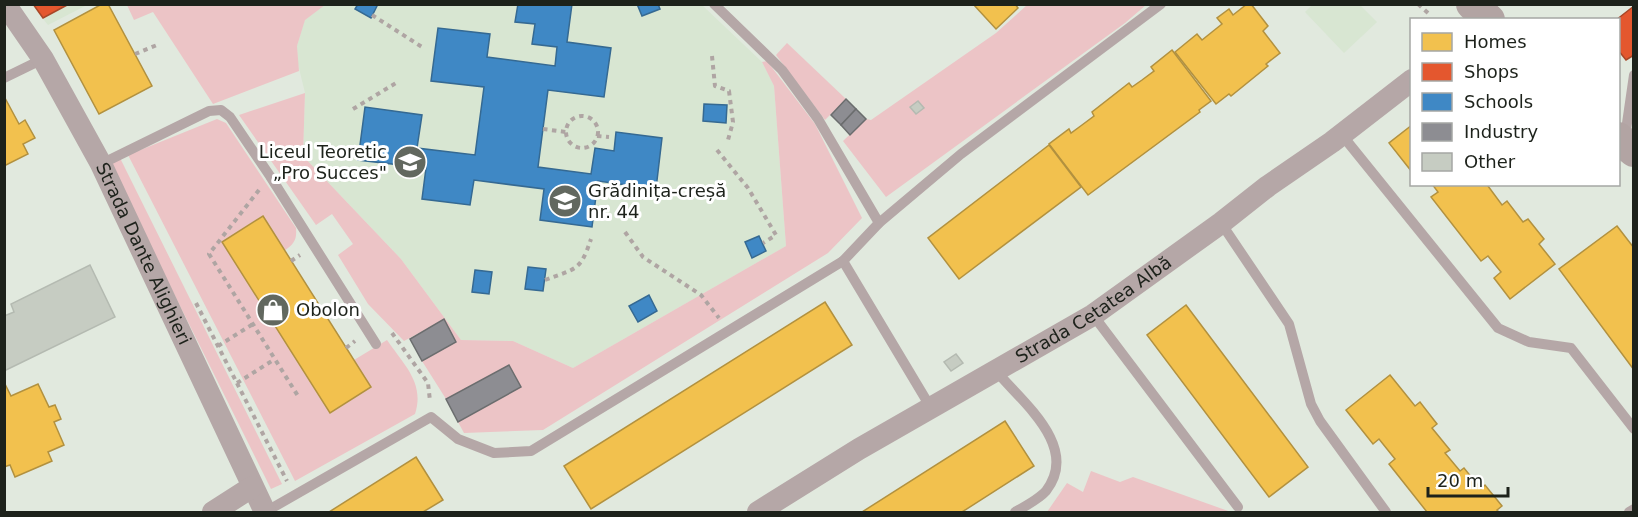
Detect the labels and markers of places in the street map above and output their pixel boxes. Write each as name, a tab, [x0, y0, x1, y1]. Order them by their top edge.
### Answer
place label: Liceul Teoretic „Pro Succes"	[259, 141, 387, 183]
school or university icon: Liceul Teoretic „Pro Succes"	[392, 144, 428, 180]
place label: Grădinița-creșă nr. 44	[588, 180, 726, 222]
school or university icon: Grădinița-creșă nr. 44	[547, 183, 583, 219]
shop icon: Obolon	[255, 292, 291, 328]
place label: Obolon	[296, 299, 360, 320]

